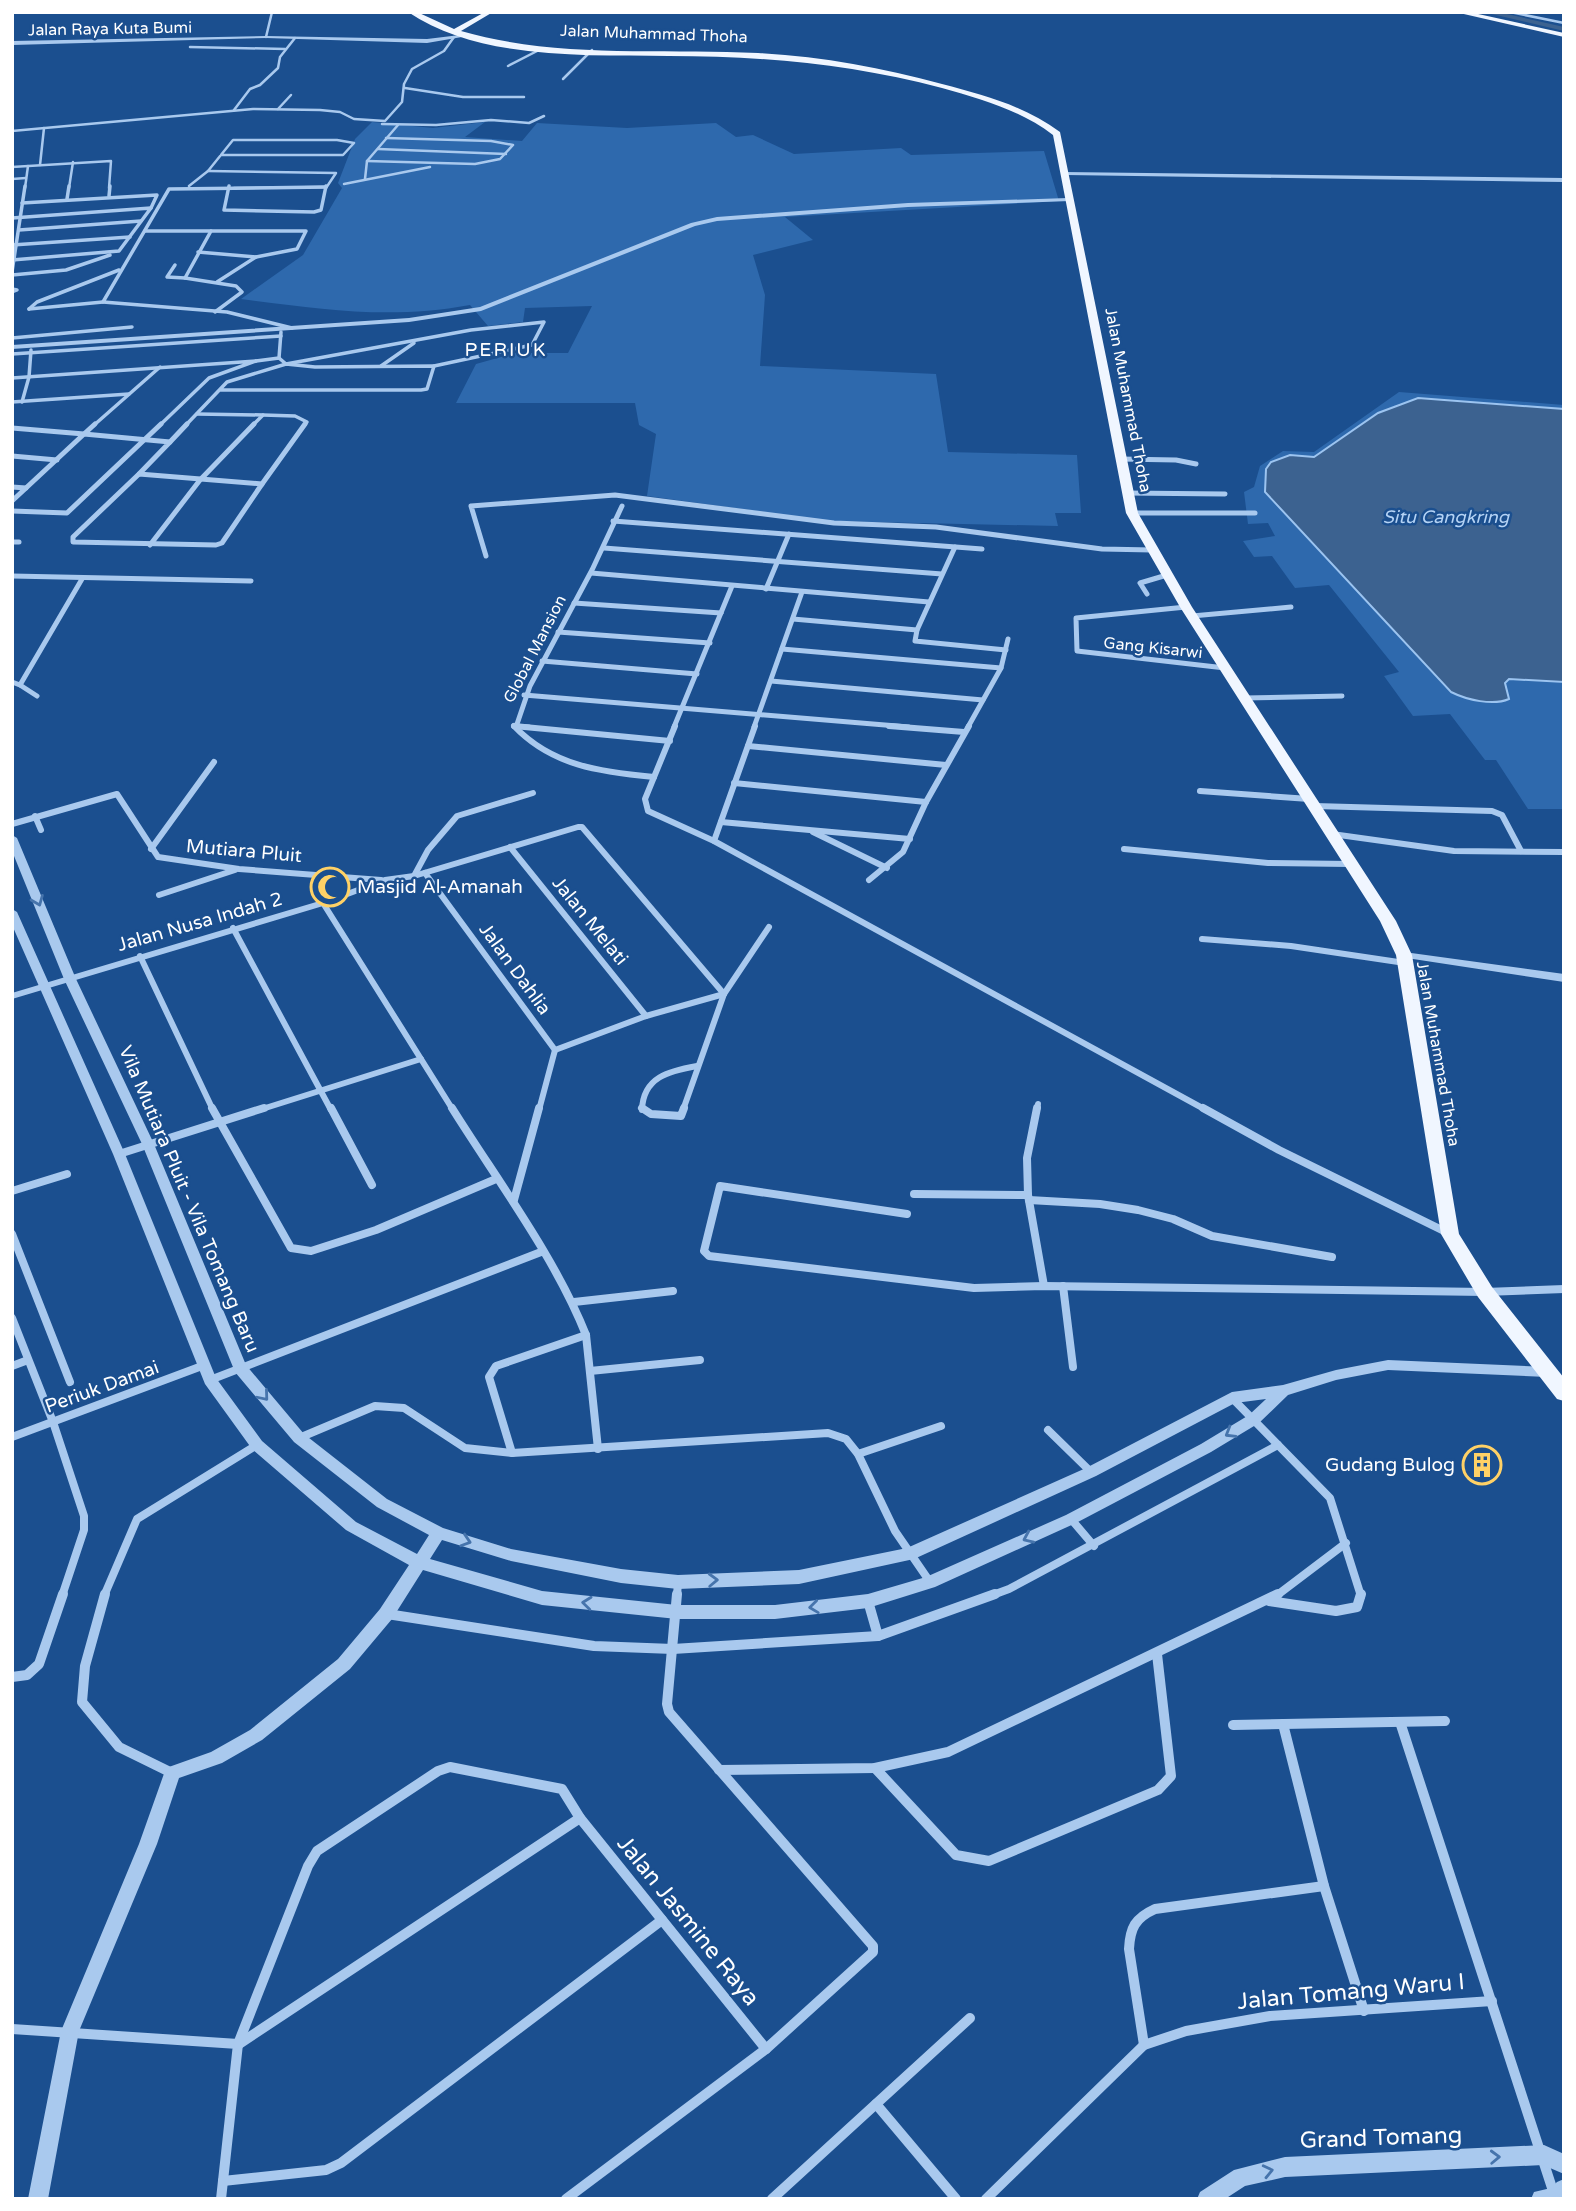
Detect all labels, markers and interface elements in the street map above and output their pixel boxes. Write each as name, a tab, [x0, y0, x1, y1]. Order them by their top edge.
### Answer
street label: Jalan Raya Kuta Bumi	[28, 18, 192, 40]
street label: Jalan Muhammad Thoha	[560, 21, 748, 47]
street label: Jalan Muhammad Thoha	[1100, 306, 1156, 494]
district label: PERIUK	[465, 339, 547, 361]
water label: Situ Cangkring	[1383, 506, 1511, 528]
street label: Global Mansion	[499, 592, 571, 706]
street label: Gang Kisarwi	[1103, 633, 1203, 663]
street label: Mutiara Pluit	[185, 835, 303, 867]
mosque icon: Masjid Al-Amanah	[309, 866, 351, 908]
street label: Jalan Melati	[548, 872, 632, 970]
place label: Masjid Al-Amanah	[357, 876, 523, 898]
street label: Jalan Nusa Indah 2	[115, 888, 285, 956]
one-way arrow	[30, 894, 44, 907]
street label: Jalan Dahlia	[474, 919, 556, 1019]
street label: Jalan Muhammad Thoha	[1412, 960, 1464, 1148]
street label: Vila Mutiara Pluit - Vila Tomang Baru	[114, 1042, 264, 1356]
street label: Periuk Damai	[42, 1356, 162, 1418]
one-way arrow	[256, 1388, 268, 1401]
one-way arrow	[1225, 1425, 1238, 1438]
building icon: Gudang Bulog	[1461, 1444, 1503, 1486]
place label: Gudang Bulog	[1325, 1454, 1455, 1476]
one-way arrow	[1023, 1530, 1036, 1544]
one-way arrow	[459, 1533, 471, 1547]
one-way arrow	[708, 1573, 719, 1588]
one-way arrow	[581, 1595, 593, 1610]
one-way arrow	[808, 1600, 819, 1615]
street label: Jalan Jasmine Raya	[611, 1830, 765, 2012]
street label: Jalan Tomang Waru I	[1236, 1968, 1466, 2016]
street label: Grand Tomang	[1299, 2121, 1463, 2155]
one-way arrow	[1489, 2150, 1500, 2165]
one-way arrow	[1262, 2164, 1274, 2179]

